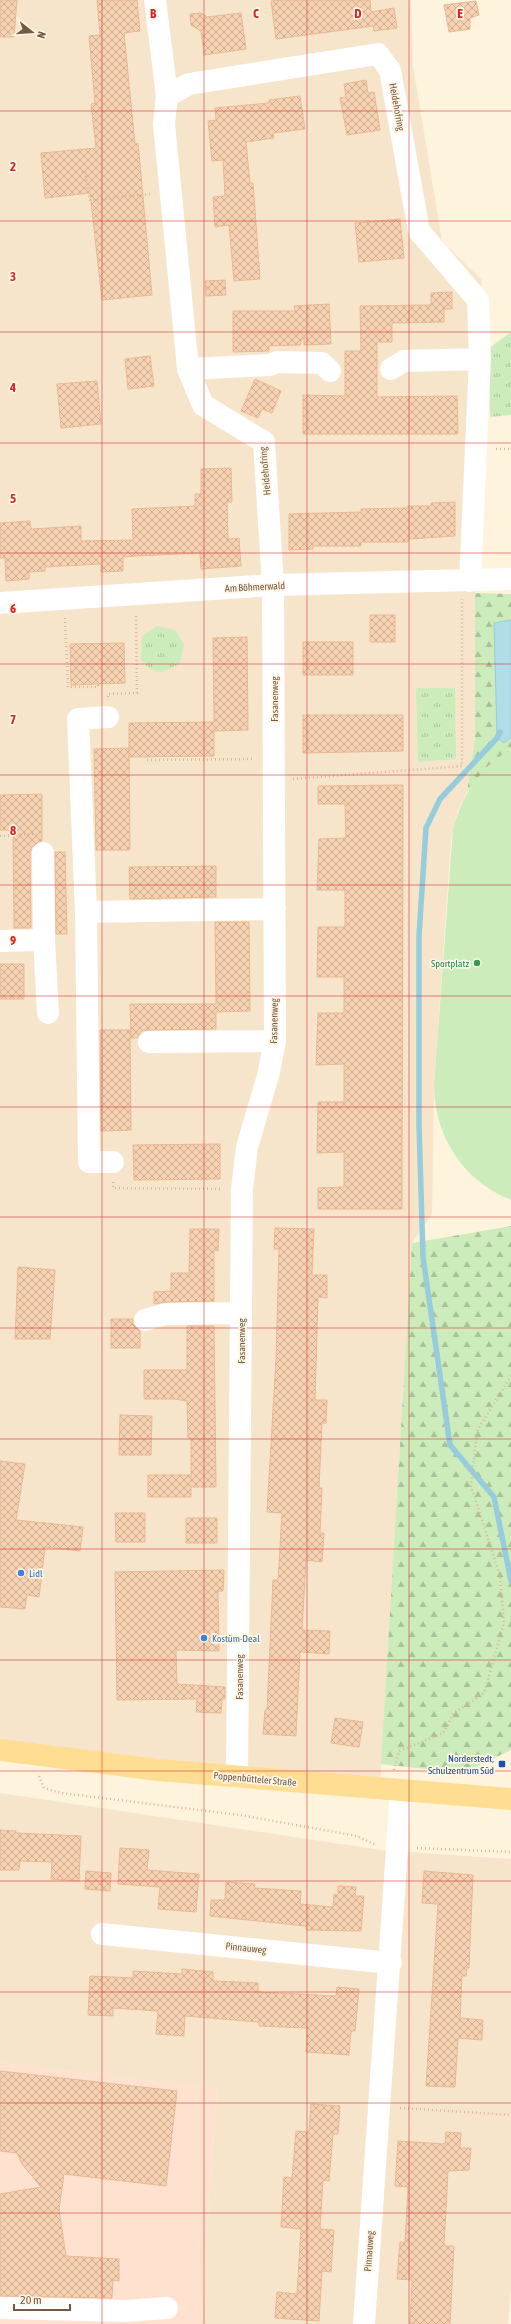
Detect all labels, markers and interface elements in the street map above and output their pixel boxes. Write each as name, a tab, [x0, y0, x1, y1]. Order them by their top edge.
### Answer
text: B	[150, 6, 157, 21]
text: C	[253, 6, 259, 21]
text: D	[354, 6, 362, 21]
text: E	[457, 6, 463, 21]
north arrow	[12, 12, 52, 52]
text: N	[35, 30, 48, 40]
street label: Heidehofring	[387, 82, 407, 133]
text: 2	[10, 159, 16, 174]
text: 3	[10, 269, 16, 284]
text: 4	[9, 380, 16, 395]
street label: Heidehofring	[257, 446, 273, 496]
text: 5	[10, 491, 16, 506]
street label: Am Böhmerwald	[225, 580, 286, 594]
text: 6	[10, 601, 16, 616]
street label: Fasanenweg	[269, 676, 280, 722]
text: 7	[10, 712, 16, 727]
text: 8	[10, 823, 16, 838]
text: 9	[10, 933, 16, 948]
place label: Sportplatz	[431, 958, 469, 969]
marker: Sportplatz	[472, 958, 482, 968]
street label: Fasanenweg	[268, 997, 280, 1044]
street label: Fasanenweg	[236, 1318, 247, 1364]
marker: Lidl	[16, 1568, 26, 1578]
place label: Lidl	[29, 1568, 43, 1579]
marker: Kostüm-Deal	[199, 1633, 209, 1643]
place label: Kostüm-Deal	[212, 1633, 260, 1644]
street label: Fasanenweg	[234, 1654, 245, 1700]
place label: Norderstedt, Schulzentrum Süd	[428, 1753, 494, 1776]
marker: Norderstedt, Schulzentrum Süd	[497, 1759, 507, 1769]
street label: Poppenbütteler Straße	[213, 1770, 297, 1788]
street label: Pinnauweg	[225, 1940, 268, 1956]
street label: Pinnauweg	[362, 2230, 376, 2272]
scale bar	[14, 2286, 70, 2312]
text: 20 m	[20, 2293, 42, 2307]

